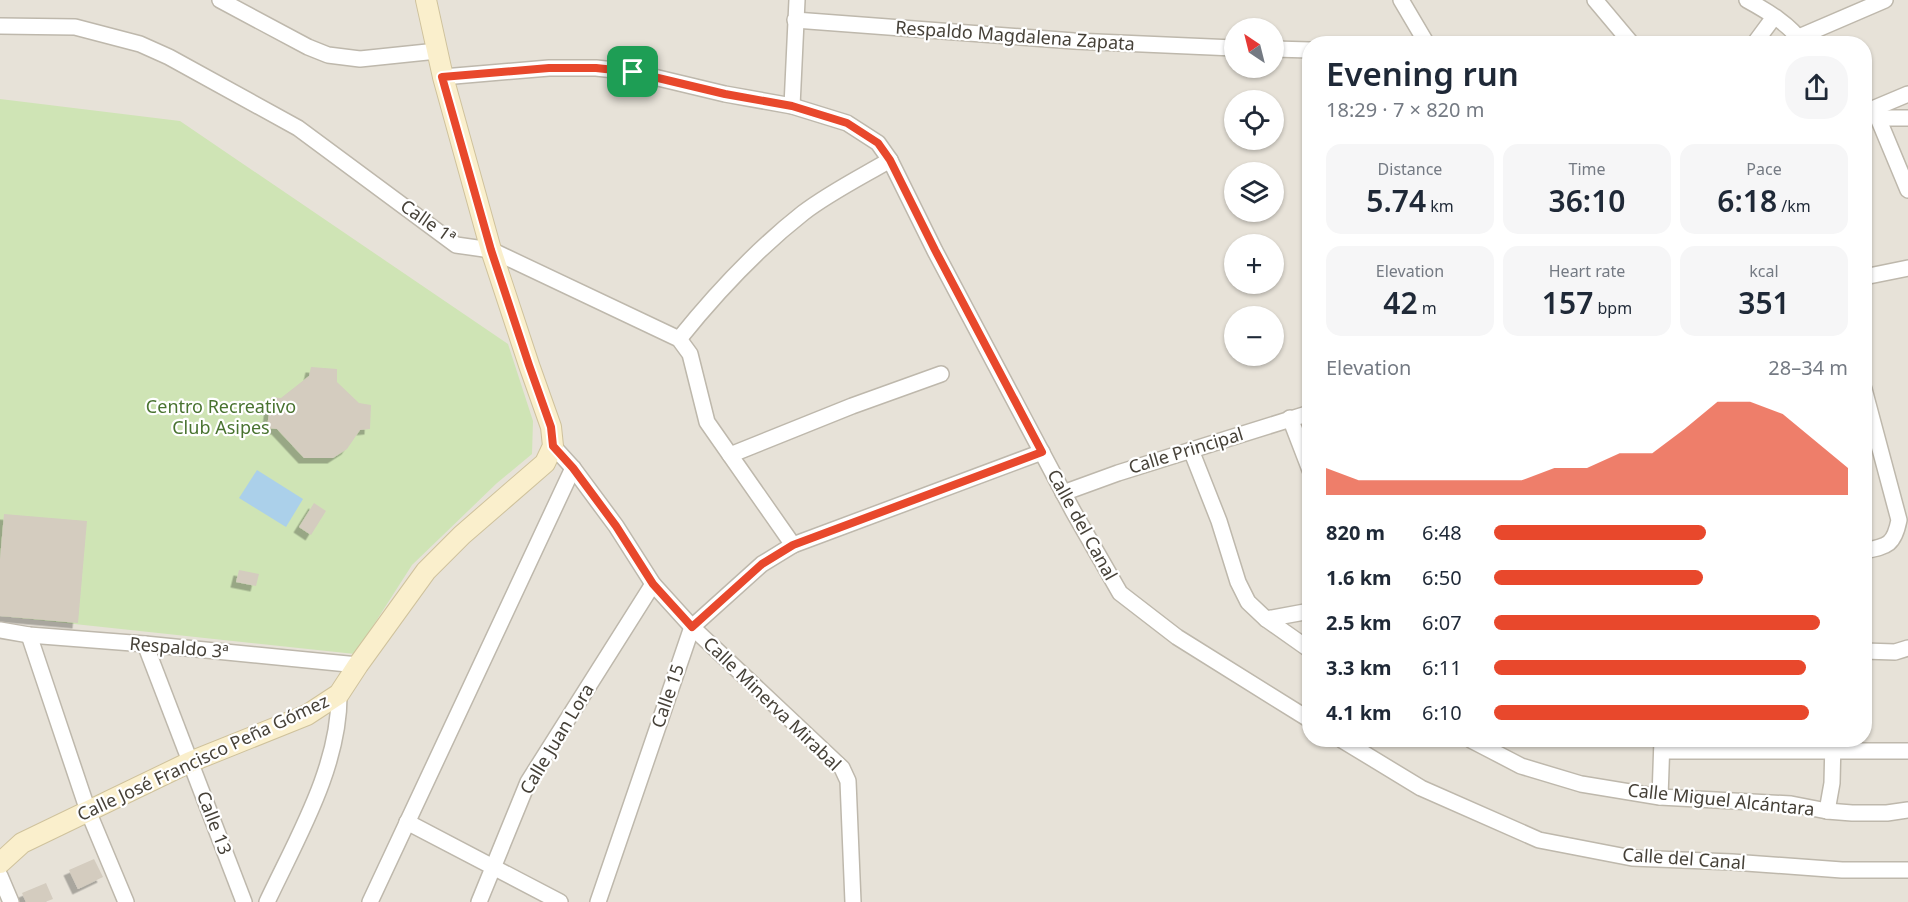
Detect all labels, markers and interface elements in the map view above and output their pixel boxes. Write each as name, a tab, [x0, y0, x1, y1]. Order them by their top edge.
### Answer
street label: Respaldo Magdalena Zapata	[895, 15, 1136, 55]
north arrow	[1224, 18, 1284, 78]
map controls	[1224, 18, 1284, 366]
pin	[607, 46, 658, 97]
text: Evening run	[1326, 51, 1519, 96]
icon: arrive	[616, 55, 649, 88]
button: share	[1785, 56, 1848, 119]
button: locate	[1224, 90, 1284, 150]
text: 18:29 · 7 × 820 m	[1326, 96, 1484, 123]
text: Distance	[1378, 158, 1442, 180]
text: Time	[1568, 158, 1606, 180]
text: Pace	[1746, 158, 1782, 180]
button: layers	[1224, 162, 1284, 222]
text: 5.74	[1366, 180, 1426, 221]
text: 36:10	[1549, 180, 1625, 221]
text: 6:18	[1717, 180, 1777, 221]
street label: Calle 1ª	[396, 193, 461, 249]
text: km	[1426, 195, 1454, 217]
text: /km	[1777, 195, 1811, 217]
button: +	[1224, 234, 1284, 294]
text: Elevation	[1376, 260, 1444, 282]
text: Heart rate	[1549, 260, 1625, 282]
text: kcal	[1749, 260, 1779, 282]
text: 42	[1383, 282, 1418, 323]
text: 157	[1542, 282, 1593, 323]
text: 351	[1738, 282, 1790, 323]
text: m	[1418, 297, 1437, 319]
text: bpm	[1593, 297, 1632, 319]
button: −	[1224, 306, 1284, 366]
text: Elevation	[1326, 354, 1411, 381]
text: 28–34 m	[1768, 354, 1848, 381]
park label: Centro Recreativo Club Asipes	[146, 394, 296, 439]
street label: Calle Principal	[1125, 421, 1246, 479]
street label: Calle del Canal	[1042, 465, 1123, 584]
text: 820 m	[1326, 519, 1385, 546]
text: 6:48	[1422, 519, 1462, 546]
text: 1.6 km	[1326, 564, 1392, 591]
text: 6:50	[1422, 564, 1462, 591]
text: 2.5 km	[1326, 609, 1392, 636]
text: 6:07	[1422, 609, 1462, 636]
street label: Respaldo 3ª	[129, 631, 230, 663]
street label: Calle Minerva Mirabal	[698, 631, 847, 776]
text: 3.3 km	[1326, 654, 1392, 681]
text: 6:11	[1422, 654, 1462, 681]
street label: Calle 15	[645, 660, 689, 731]
street label: Calle Juan Lora	[514, 679, 599, 798]
street label: Calle José Francisco Peña Gómez	[73, 688, 332, 826]
text: 4.1 km	[1326, 699, 1392, 726]
text: 6:10	[1422, 699, 1462, 726]
street label: Calle Miguel Alcántara	[1626, 777, 1816, 821]
street label: Calle 13	[192, 787, 238, 858]
street label: Calle del Canal	[1622, 842, 1746, 874]

